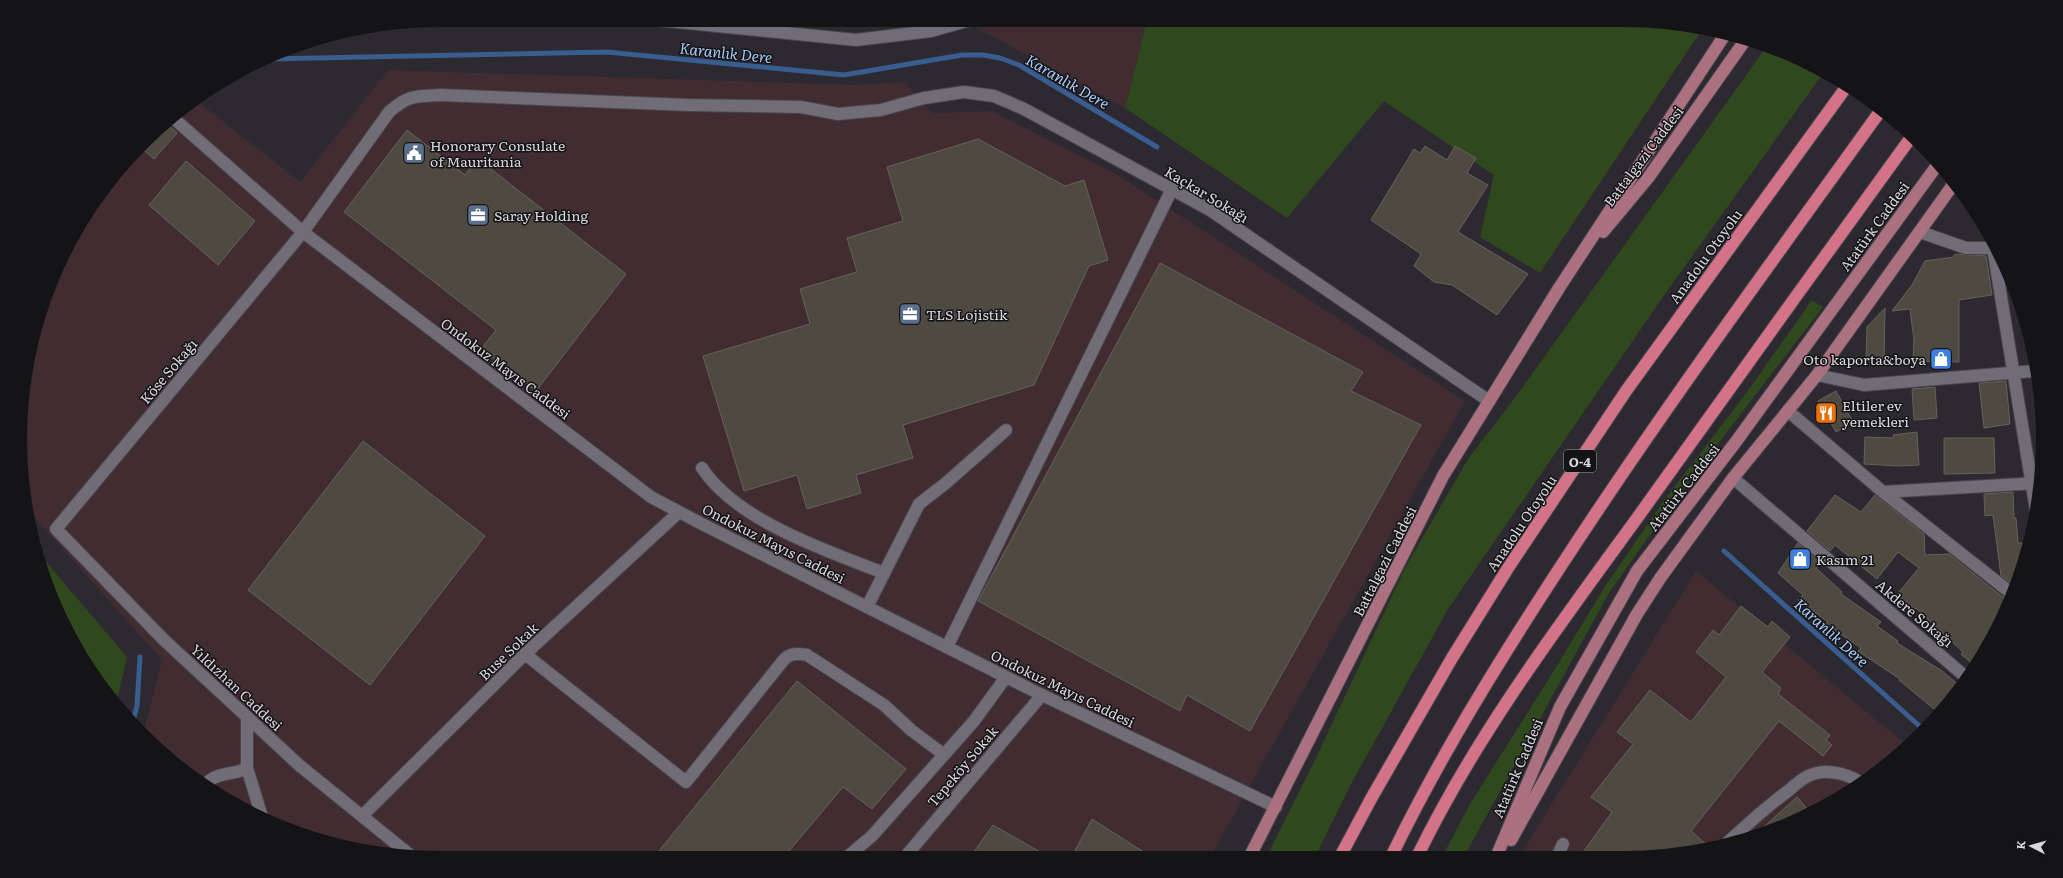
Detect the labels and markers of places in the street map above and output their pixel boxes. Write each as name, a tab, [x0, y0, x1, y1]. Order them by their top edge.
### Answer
place label: Honorary Consulate of Mauritania	[430, 135, 565, 171]
public building icon: Honorary Consulate of Mauritania	[401, 140, 427, 166]
office icon: Saray Holding	[465, 202, 491, 228]
place label: Saray Holding	[494, 205, 589, 225]
office icon: TLS Lojistik	[897, 301, 923, 327]
place label: TLS Lojistik	[926, 304, 1008, 324]
shop icon: Oto kaporta&boya	[1928, 346, 1954, 372]
place label: Oto kaporta&boya	[1803, 349, 1926, 369]
place label: Eltiler ev yemekleri	[1842, 395, 1909, 431]
restaurant icon: Eltiler ev yemekleri	[1813, 400, 1839, 426]
shop icon: Kasım 21	[1787, 546, 1813, 572]
place label: Kasım 21	[1816, 549, 1874, 569]

